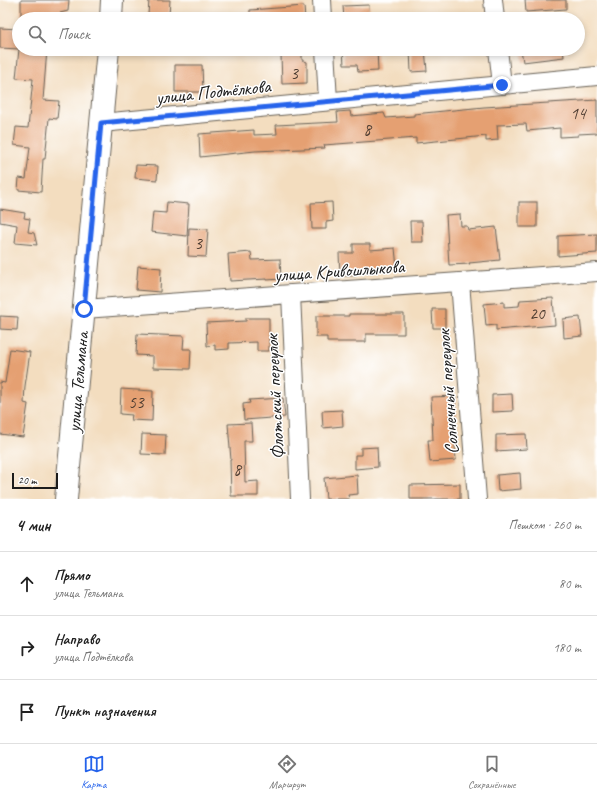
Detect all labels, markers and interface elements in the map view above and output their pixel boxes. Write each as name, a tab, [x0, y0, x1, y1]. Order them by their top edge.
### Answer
search box	[12, 12, 585, 56]
icon: search	[26, 23, 48, 45]
text: Поиск	[58, 25, 90, 44]
house number: 3	[290, 63, 299, 84]
street label: улица Подтёлкова	[154, 74, 273, 110]
route end	[493, 76, 511, 94]
house number: 14	[570, 103, 588, 124]
house number: 8	[363, 119, 373, 140]
house number: 3	[194, 233, 203, 254]
street label: улица Кривошлыкова	[272, 254, 406, 288]
route start	[75, 300, 93, 318]
house number: 20	[529, 303, 546, 324]
street label: Солнечный переулок	[432, 327, 464, 455]
street label: улица Тельмана	[62, 329, 95, 434]
street label: Флотский переулок	[260, 332, 290, 460]
house number: 53	[128, 392, 145, 413]
house number: 8	[233, 459, 243, 480]
scale bar	[12, 471, 58, 490]
text: 20 m	[18, 473, 37, 487]
text: 4 мин	[16, 515, 51, 536]
text: Пешком · 260 m	[508, 517, 581, 533]
text: Прямо	[54, 566, 90, 585]
icon: ahead	[16, 573, 38, 595]
text: 80 m	[559, 576, 581, 592]
text: улица Тельмана	[54, 585, 123, 601]
text: Направо	[54, 630, 100, 649]
icon: right	[16, 637, 38, 659]
text: 180 m	[553, 640, 581, 656]
text: улица Подтёлкова	[54, 649, 133, 665]
icon: arrive	[16, 701, 38, 723]
text: Пункт назначения	[54, 702, 156, 721]
tab: Карта	[81, 753, 106, 791]
tab: Маршрут	[269, 753, 305, 791]
tab: Сохранённые	[468, 753, 516, 791]

